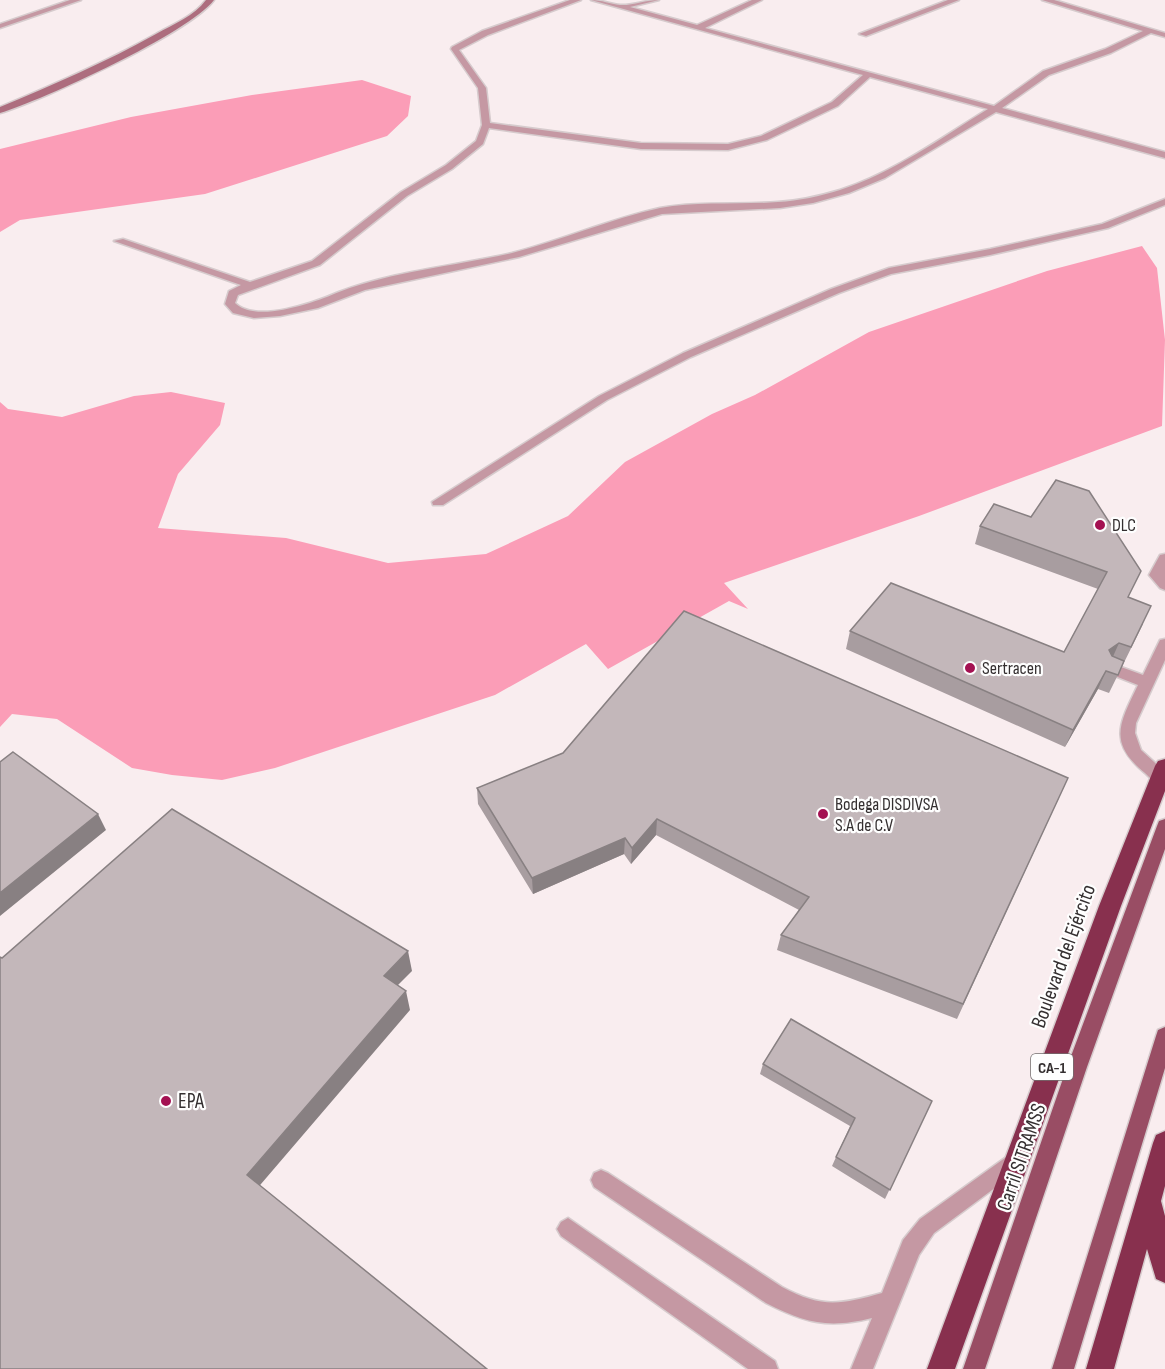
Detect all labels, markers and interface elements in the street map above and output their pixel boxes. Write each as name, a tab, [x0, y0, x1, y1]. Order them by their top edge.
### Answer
place label: DLC	[1112, 515, 1136, 536]
marker: DLC	[1093, 518, 1107, 532]
place label: Sertracen	[982, 658, 1042, 679]
marker: Sertracen	[963, 661, 977, 675]
place label: Bodega DISDIVSA S.A de C.V	[835, 794, 939, 836]
marker: Bodega DISDIVSA S.A de C.V	[816, 807, 830, 821]
street label: Boulevard del Ejército	[1026, 881, 1101, 1031]
road number: CA-1	[1031, 1054, 1073, 1080]
place label: EPA	[178, 1089, 205, 1114]
marker: EPA	[159, 1094, 173, 1108]
street label: Carril SITRAMSS	[992, 1100, 1051, 1214]

